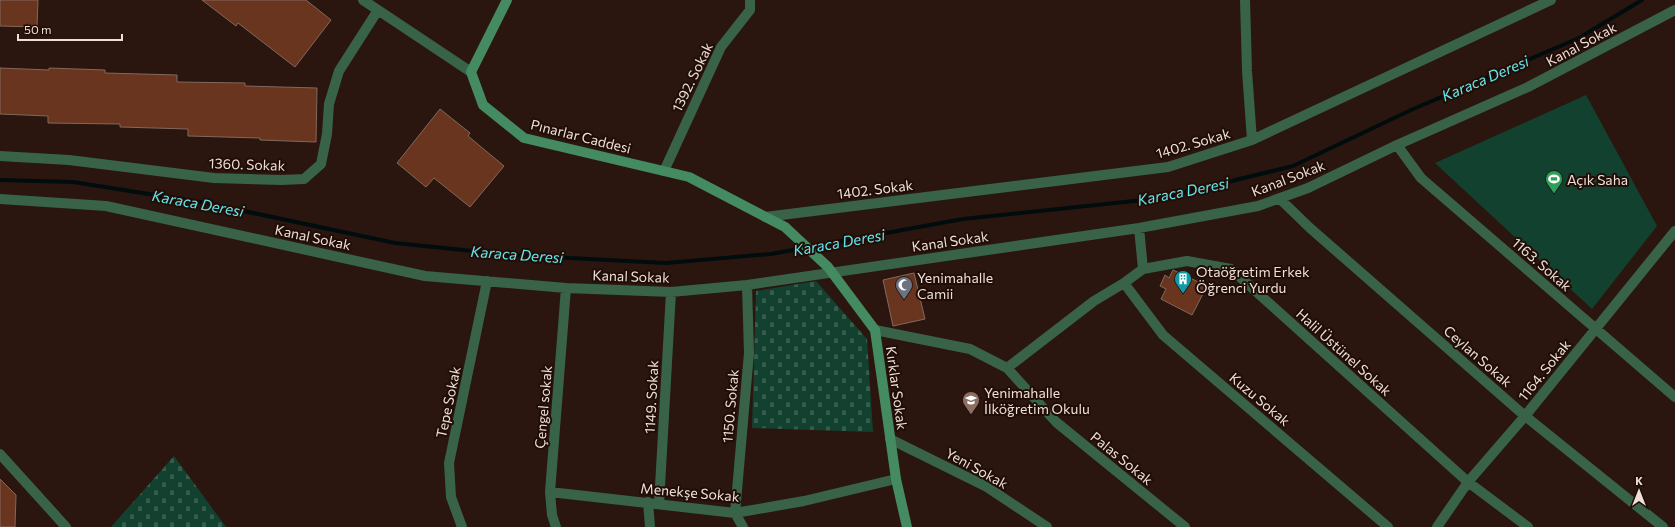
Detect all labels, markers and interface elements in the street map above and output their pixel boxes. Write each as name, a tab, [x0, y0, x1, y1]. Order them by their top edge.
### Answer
scale bar	[18, 16, 122, 42]
street label: Kanal Sokak	[1543, 18, 1620, 70]
text: 50 m	[24, 22, 52, 36]
street label: 1392. Sokak	[668, 39, 716, 115]
water label: Karaca Deresi	[1439, 51, 1532, 104]
street label: Pınarlar Caddesi	[529, 115, 633, 157]
street label: 1402. Sokak	[1154, 124, 1232, 162]
street label: 1360. Sokak	[209, 154, 286, 174]
street label: Kanal Sokak	[1249, 156, 1328, 200]
sports icon: Açık Saha	[1544, 169, 1564, 194]
place label: Açık Saha	[1567, 171, 1628, 188]
water label: Karaca Deresi	[1136, 173, 1231, 209]
street label: 1402. Sokak	[836, 176, 914, 202]
water label: Karaca Deresi	[151, 186, 246, 220]
street label: Kanal Sokak	[273, 221, 353, 253]
water label: Karaca Deresi	[792, 225, 887, 259]
street label: Kanal Sokak	[911, 227, 990, 255]
street label: 1163. Sokak	[1509, 234, 1576, 295]
water label: Karaca Deresi	[470, 242, 565, 266]
place label: Otaöğretim Erkek Öğrenci Yurdu	[1196, 263, 1310, 296]
street label: Kanal Sokak	[592, 266, 670, 286]
place label: Yenimahalle Camii	[917, 269, 993, 302]
building icon: Otaöğretim Erkek Öğrenci Yurdu	[1173, 269, 1193, 294]
mosque icon: Yenimahalle Camii	[894, 275, 914, 300]
street label: Halil Üstünel Sokak	[1293, 305, 1395, 399]
street label: Ceylan Sokak	[1440, 322, 1516, 390]
street label: 1164. Sokak	[1514, 336, 1574, 404]
street label: Kırklar Sokak	[883, 345, 911, 431]
street label: 1149. Sokak	[641, 359, 661, 434]
street label: Tepe Sokak	[432, 364, 464, 439]
street label: Çengel sokak	[531, 364, 555, 449]
street label: 1150. Sokak	[718, 368, 742, 444]
street label: Kuzu Sokak	[1226, 369, 1294, 429]
place label: Yenimahalle İlköğretim Okulu	[984, 384, 1090, 417]
school or university icon: Yenimahalle İlköğretim Okulu	[961, 390, 981, 415]
street label: Palas Sokak	[1087, 428, 1157, 488]
street label: Yeni Sokak	[943, 444, 1011, 492]
north arrow	[1619, 471, 1659, 511]
text: K	[1635, 474, 1643, 487]
street label: Menekşe Sokak	[640, 479, 741, 505]

